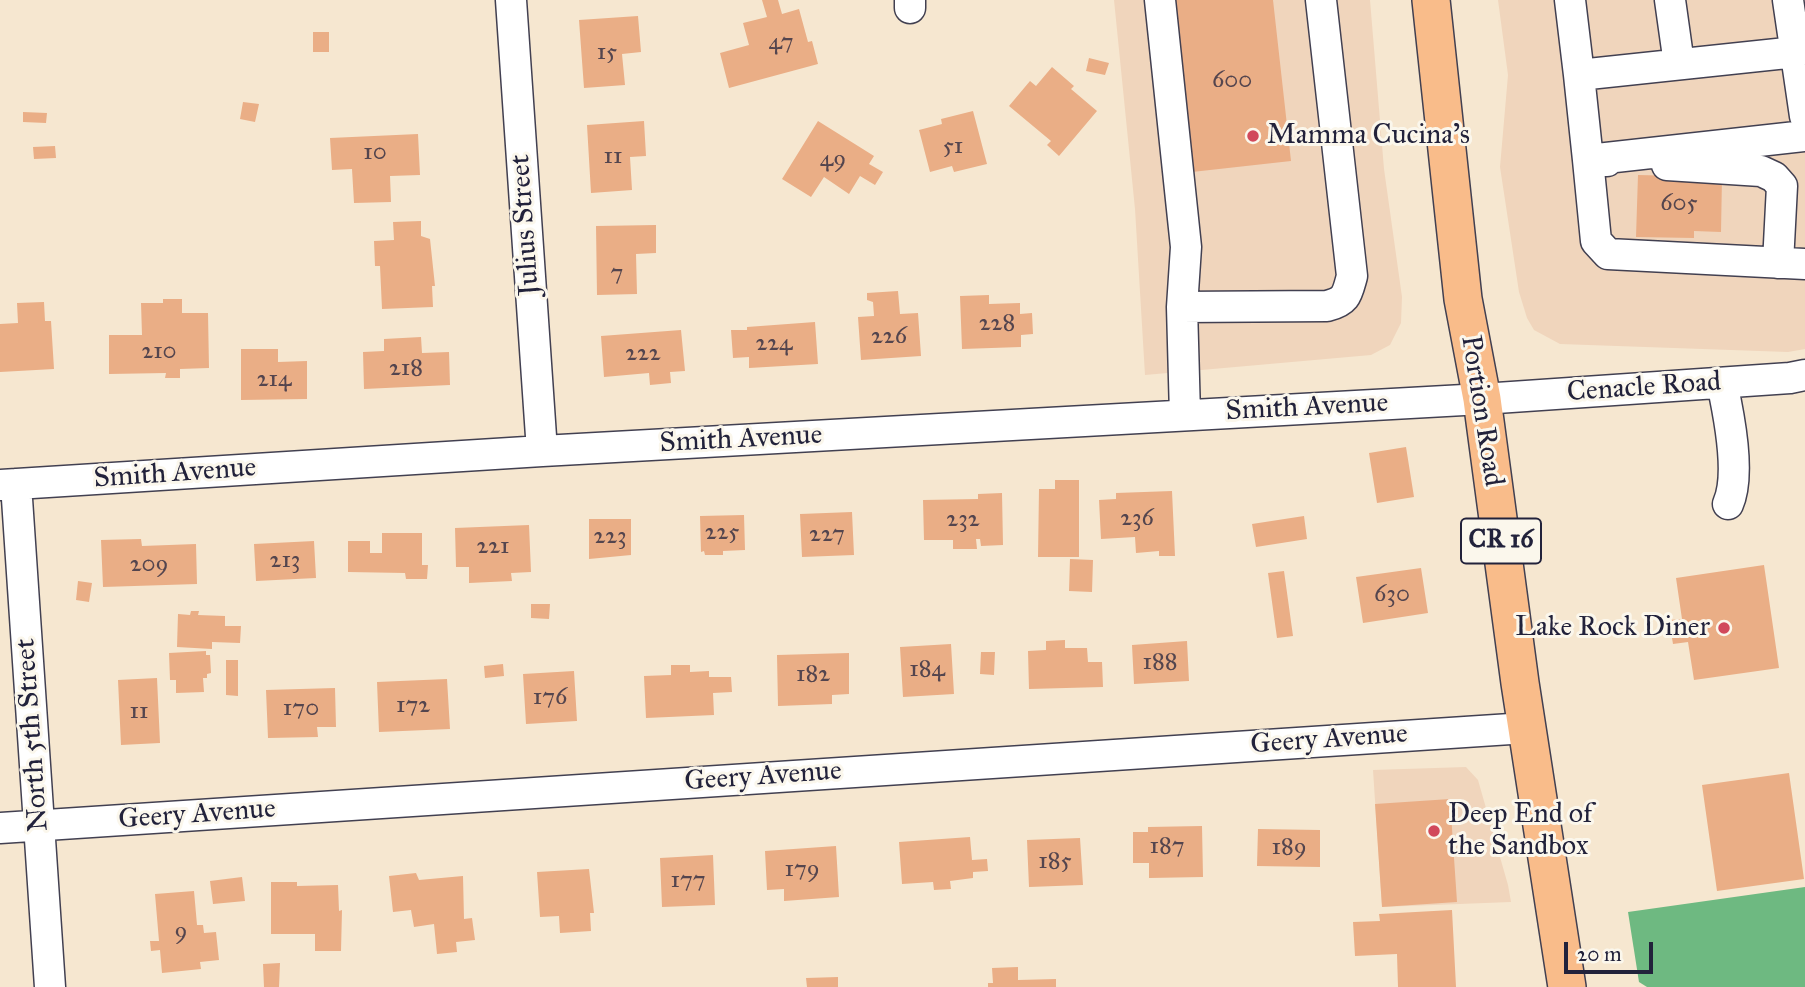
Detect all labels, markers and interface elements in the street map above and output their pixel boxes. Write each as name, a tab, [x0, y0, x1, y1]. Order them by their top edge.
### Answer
house number: 47	[768, 29, 794, 57]
house number: 15	[597, 39, 617, 67]
house number: 600	[1212, 67, 1252, 95]
place label: Mamma Cucina's	[1267, 119, 1470, 153]
marker: Mamma Cucina's	[1245, 128, 1261, 144]
house number: 51	[943, 133, 963, 161]
house number: 10	[363, 139, 387, 167]
house number: 11	[604, 143, 622, 171]
house number: 49	[820, 146, 846, 174]
street label: Julius Street	[504, 153, 548, 297]
house number: 605	[1660, 190, 1698, 218]
house number: 7	[611, 260, 623, 288]
house number: 228	[979, 310, 1015, 338]
house number: 226	[871, 323, 907, 351]
house number: 224	[756, 330, 792, 358]
street label: Portion Road	[1452, 333, 1510, 489]
house number: 210	[141, 338, 177, 366]
house number: 222	[625, 340, 661, 368]
house number: 218	[389, 355, 423, 383]
house number: 214	[257, 366, 291, 394]
street label: Cenacle Road	[1566, 366, 1722, 410]
street label: Smith Avenue	[1225, 387, 1389, 429]
street label: Smith Avenue	[659, 419, 823, 461]
street label: Smith Avenue	[93, 452, 257, 496]
house number: 236	[1120, 505, 1154, 533]
house number: 232	[946, 506, 980, 534]
house number: 225	[705, 519, 739, 547]
road number: CR 16	[1461, 519, 1541, 564]
house number: 227	[809, 521, 845, 549]
house number: 223	[593, 523, 627, 551]
house number: 221	[476, 533, 510, 561]
house number: 213	[270, 547, 300, 575]
house number: 209	[130, 551, 168, 579]
house number: 630	[1374, 581, 1410, 609]
place label: Lake Rock Diner	[1515, 611, 1710, 645]
marker: Lake Rock Diner	[1716, 620, 1732, 636]
street label: North 5th Street	[9, 637, 57, 833]
house number: 188	[1142, 649, 1178, 677]
house number: 184	[909, 656, 945, 684]
house number: 182	[796, 661, 830, 689]
house number: 176	[533, 684, 567, 712]
house number: 172	[396, 692, 430, 720]
house number: 170	[283, 695, 319, 723]
house number: 11	[130, 698, 148, 726]
street label: Geery Avenue	[1249, 718, 1409, 762]
street label: Geery Avenue	[683, 755, 843, 799]
street label: Geery Avenue	[117, 793, 277, 837]
place label: Deep End of the Sandbox	[1448, 798, 1592, 864]
marker: Deep End of the Sandbox	[1426, 823, 1442, 839]
house number: 187	[1149, 833, 1185, 861]
house number: 189	[1271, 834, 1307, 862]
house number: 185	[1038, 848, 1072, 876]
house number: 179	[784, 856, 820, 884]
house number: 177	[670, 867, 706, 895]
house number: 9	[175, 918, 187, 946]
scale bar	[1567, 928, 1656, 972]
text: 20 m	[1577, 941, 1622, 967]

